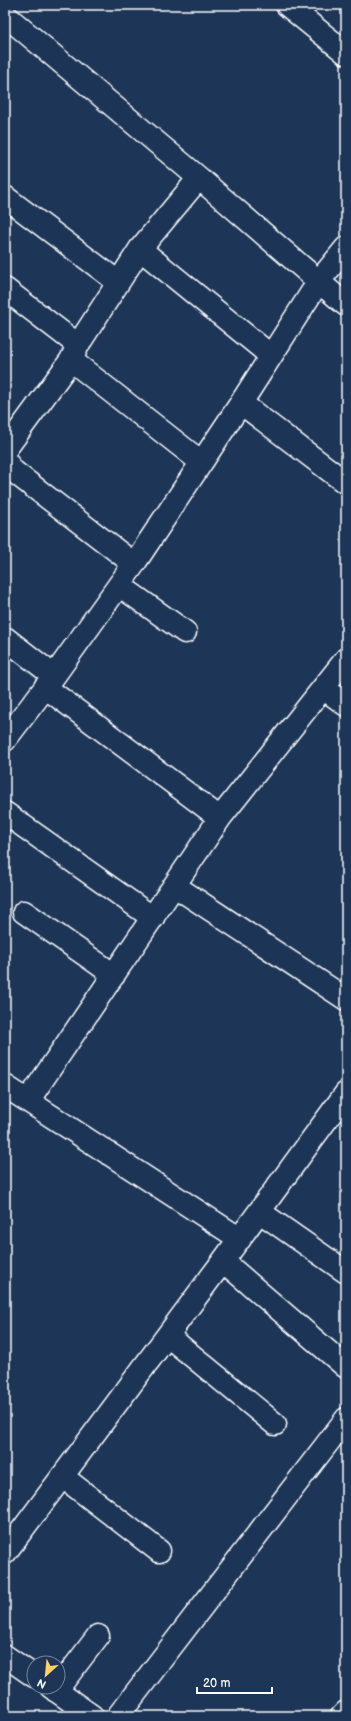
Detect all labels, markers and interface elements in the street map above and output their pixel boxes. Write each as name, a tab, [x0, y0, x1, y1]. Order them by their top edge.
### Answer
north arrow	[26, 1655, 66, 1695]
scale bar	[197, 1669, 272, 1695]
text: N	[35, 1676, 48, 1691]
text: 20 m	[203, 1676, 230, 1691]

